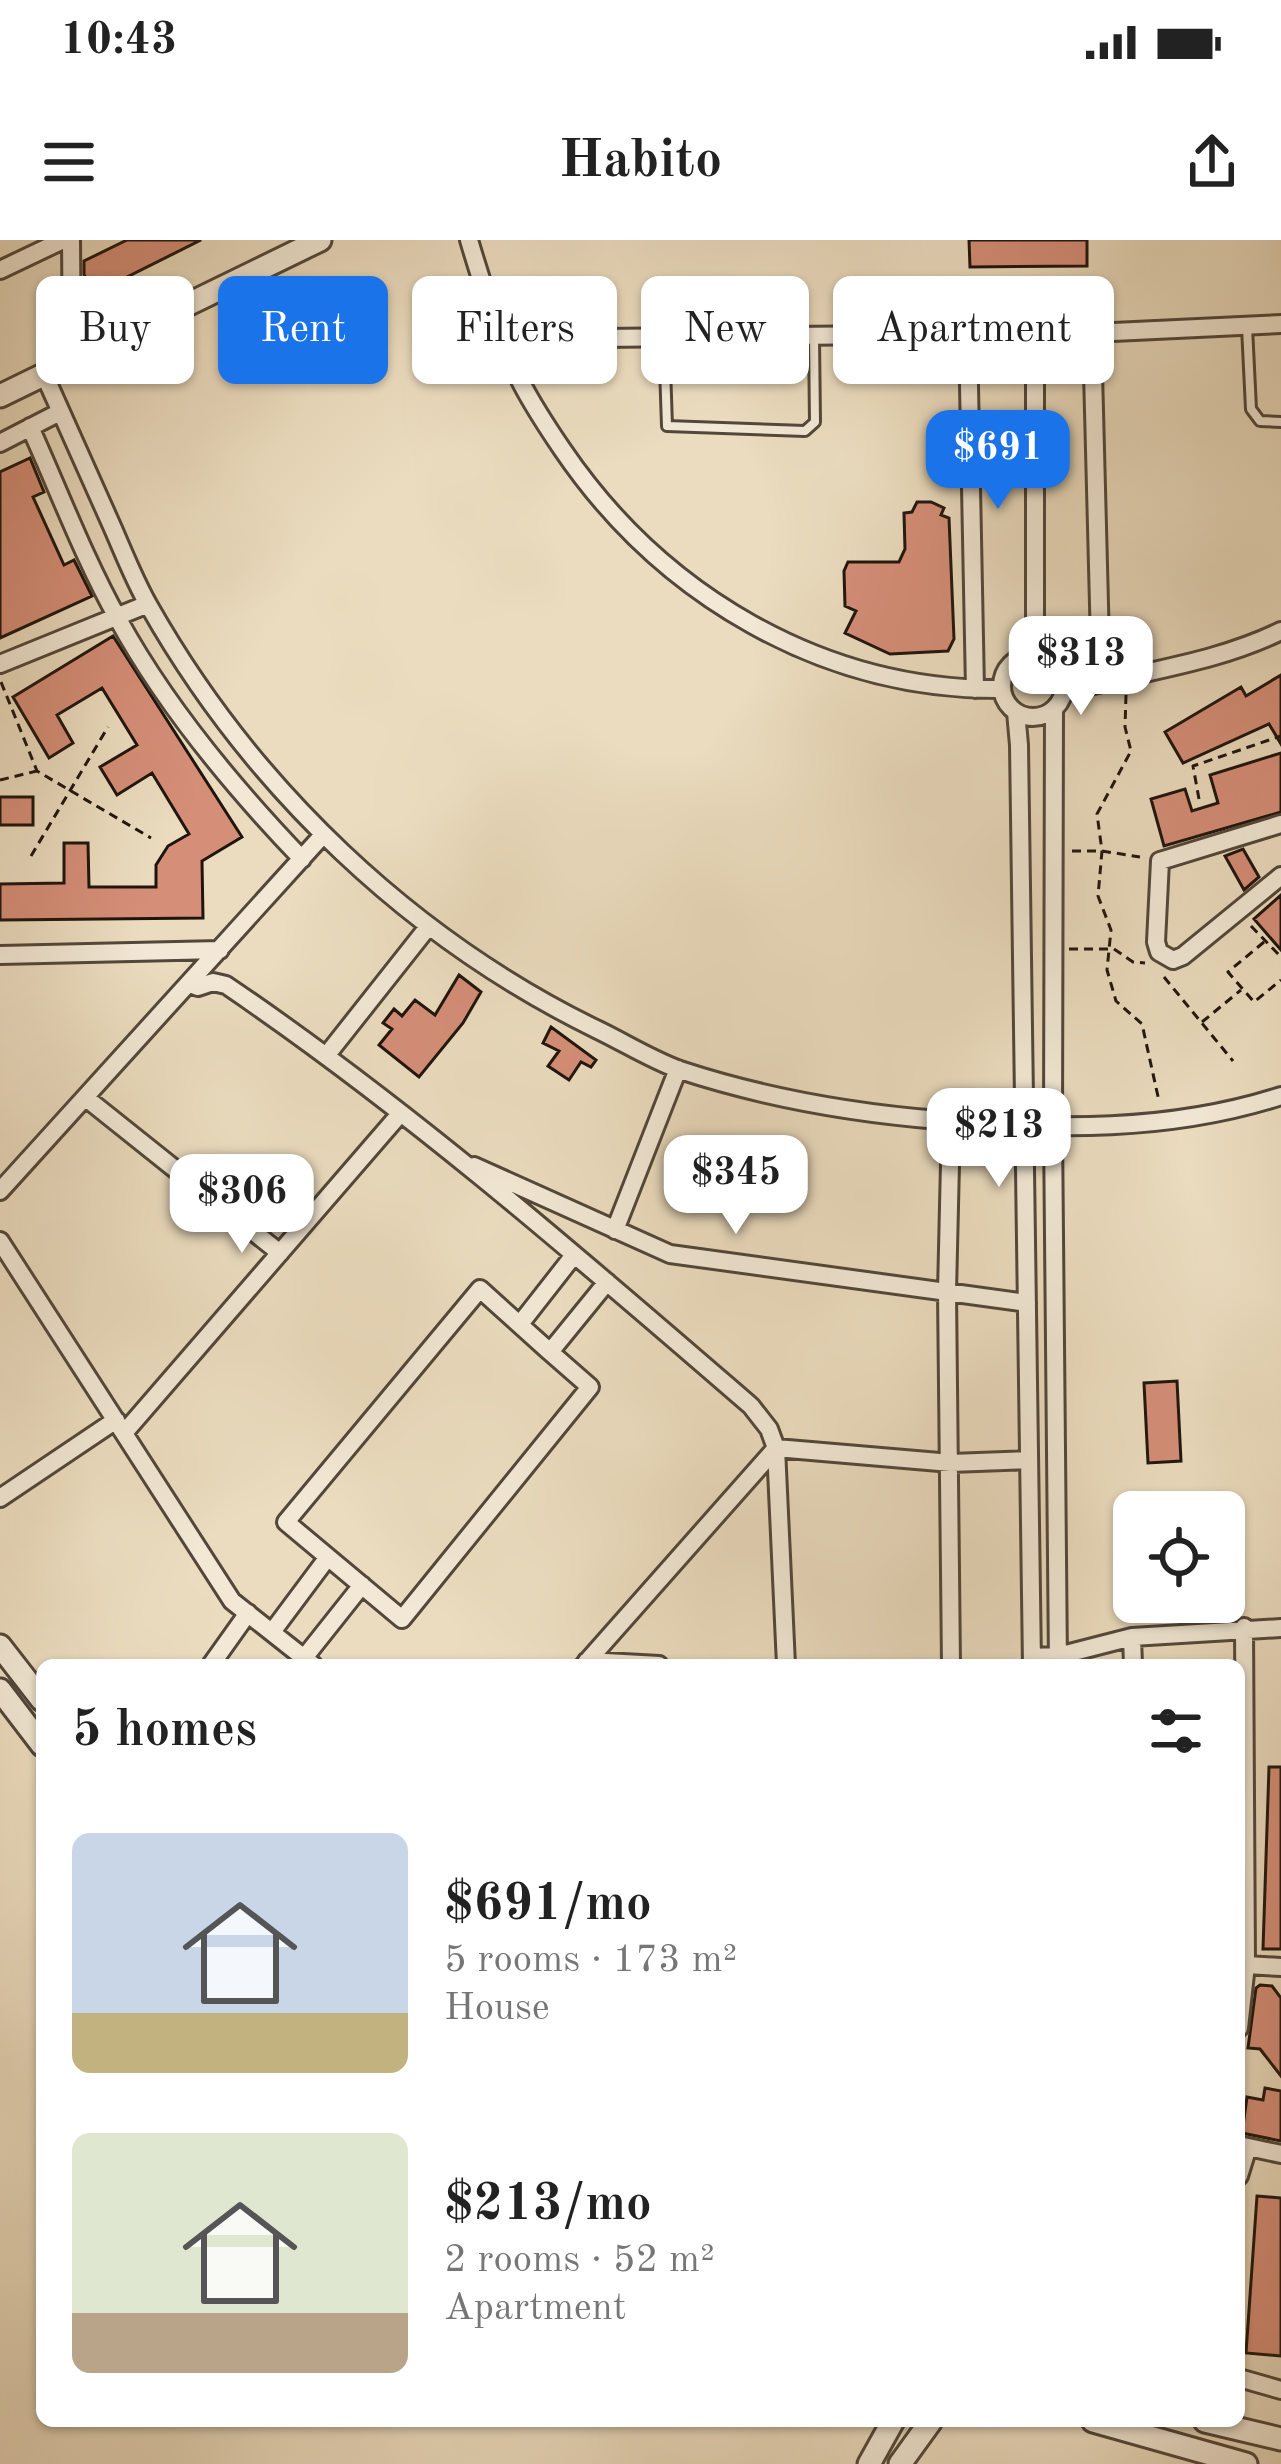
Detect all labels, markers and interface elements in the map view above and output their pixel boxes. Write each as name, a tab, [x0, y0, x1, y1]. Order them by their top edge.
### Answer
text: 10:43	[60, 19, 177, 64]
icon: menu	[36, 129, 102, 195]
icon: share	[1179, 129, 1245, 195]
text: Habito	[559, 135, 722, 189]
chip: Buy	[36, 276, 194, 384]
chip: Rent	[218, 276, 388, 384]
chip: Filters	[412, 276, 617, 384]
chip: New	[641, 276, 809, 384]
chip: Apartment	[833, 276, 1114, 384]
pin: $691	[927, 410, 1069, 512]
text: $691	[953, 429, 1043, 468]
pin: $313	[1010, 616, 1152, 718]
text: $313	[1036, 635, 1126, 674]
pin: $213	[928, 1088, 1070, 1190]
text: $213	[954, 1107, 1044, 1146]
pin: $345	[665, 1135, 807, 1237]
pin: $306	[171, 1154, 313, 1256]
text: $345	[691, 1154, 781, 1193]
text: $306	[197, 1173, 287, 1212]
map controls	[1113, 1491, 1245, 1623]
button: locate	[1113, 1491, 1245, 1623]
icon: filters	[1143, 1698, 1209, 1764]
text: 5 homes	[72, 1706, 257, 1757]
text: $691/mo	[444, 1880, 652, 1931]
icon: home	[168, 1881, 312, 2025]
text: 5 rooms · 173 m²	[444, 1941, 737, 1980]
text: House	[444, 1989, 550, 2028]
text: $213/mo	[444, 2180, 652, 2231]
icon: home	[168, 2181, 312, 2325]
text: 2 rooms · 52 m²	[444, 2241, 715, 2280]
text: Apartment	[444, 2289, 627, 2328]

